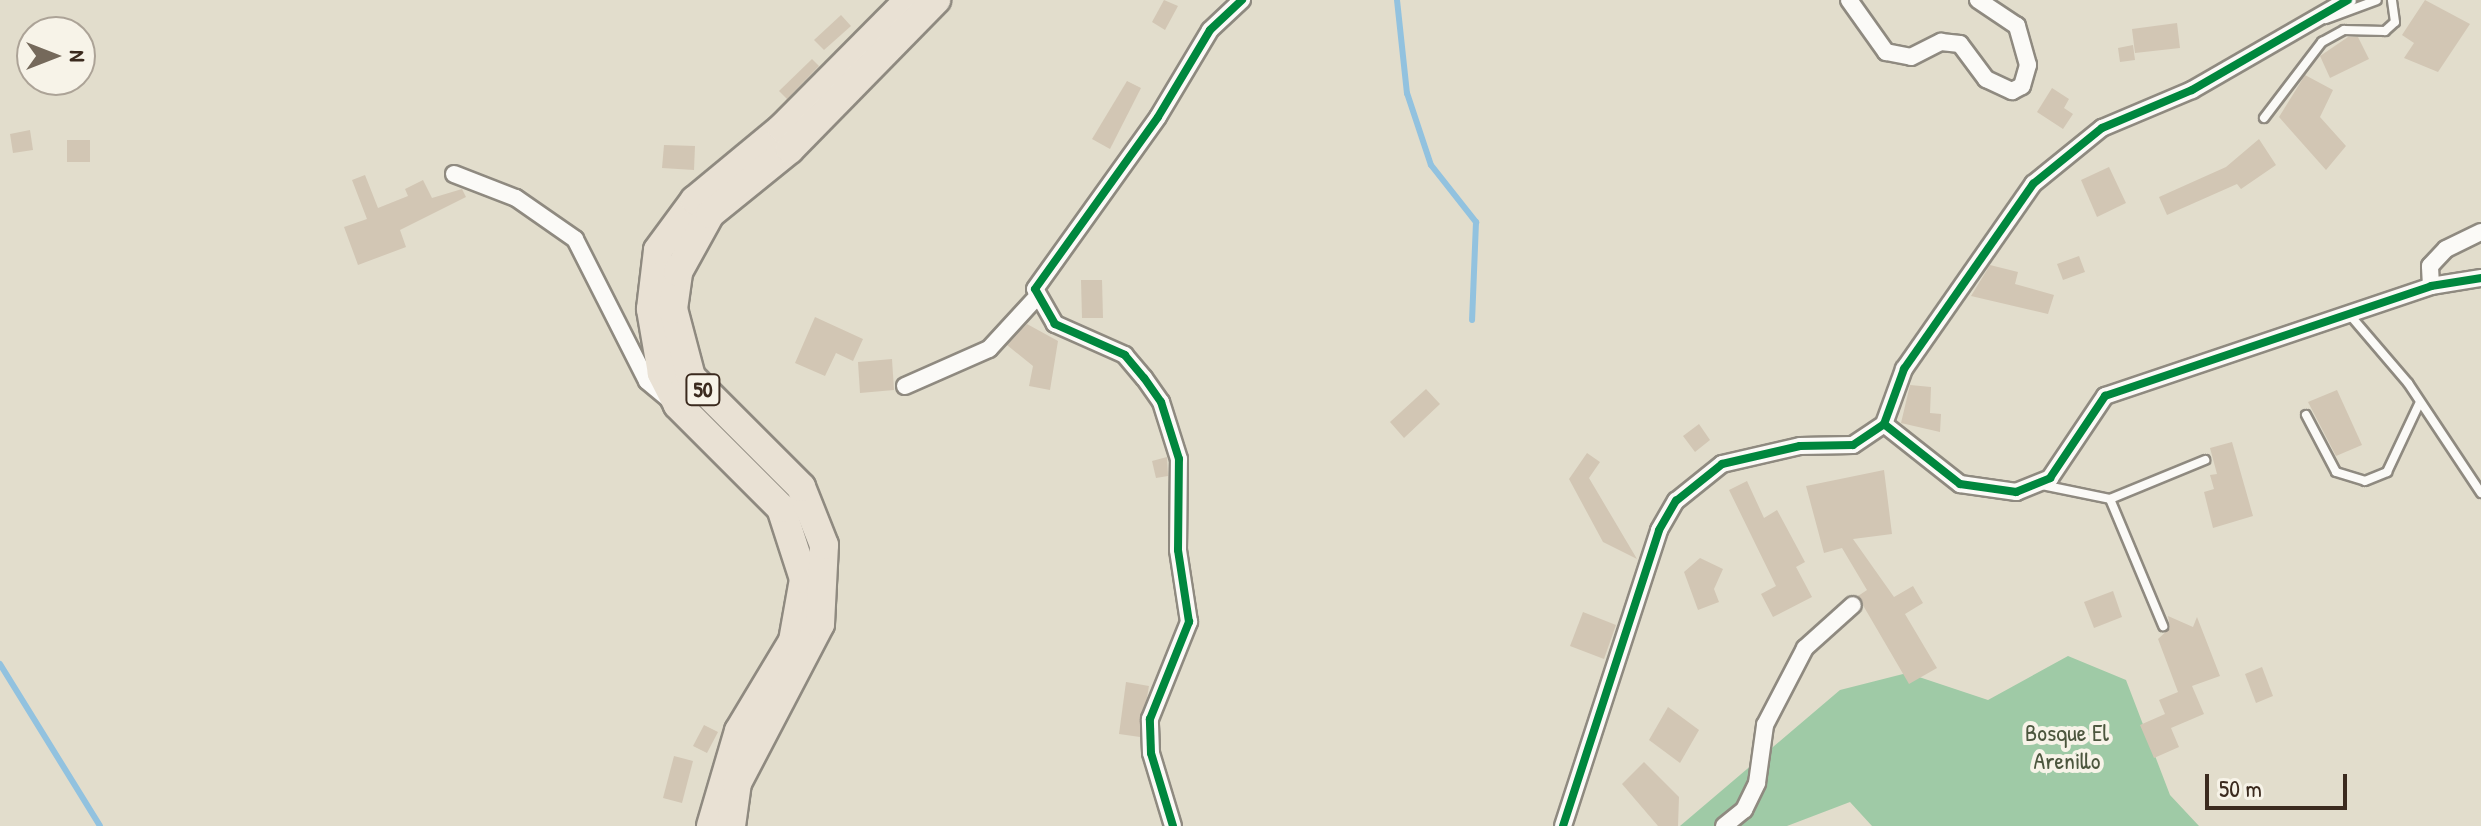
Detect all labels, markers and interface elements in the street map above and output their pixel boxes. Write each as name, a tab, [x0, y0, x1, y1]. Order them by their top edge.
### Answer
north arrow	[16, 16, 96, 96]
text: N	[63, 50, 93, 62]
road number: 50	[685, 372, 721, 408]
park label: Bosque El Arenillo	[2025, 719, 2109, 775]
scale bar	[2209, 758, 2351, 808]
text: 50 m	[2219, 772, 2262, 804]

